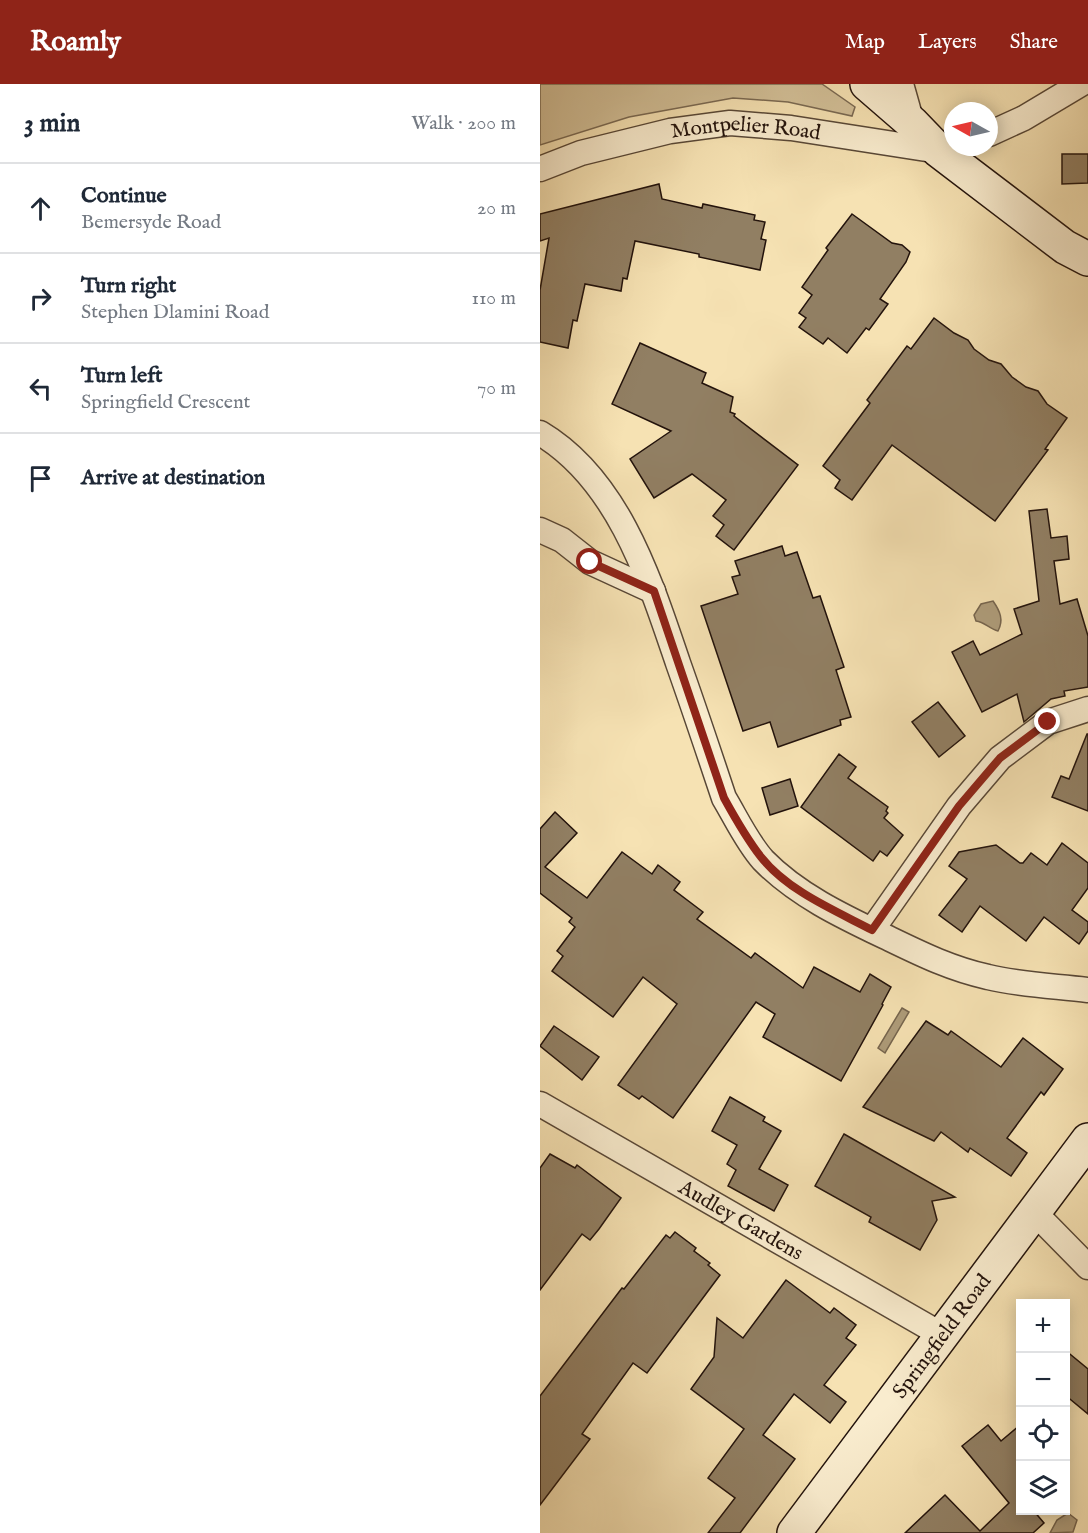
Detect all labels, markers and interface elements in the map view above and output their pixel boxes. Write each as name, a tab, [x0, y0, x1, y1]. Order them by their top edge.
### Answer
text: Roamly	[30, 25, 121, 60]
text: Map	[845, 29, 885, 56]
text: Layers	[918, 29, 977, 56]
text: Share	[1010, 29, 1058, 56]
north arrow	[944, 102, 998, 156]
text: 3 min	[24, 107, 80, 140]
text: Walk · 200 m	[411, 111, 516, 136]
street label: Montpelier Road	[669, 111, 823, 148]
text: Continue	[81, 182, 167, 210]
icon: ahead	[24, 192, 57, 225]
text: 20 m	[477, 196, 516, 221]
text: Bemersyde Road	[81, 210, 221, 235]
text: Turn right	[81, 272, 176, 300]
icon: right	[24, 282, 57, 315]
text: 110 m	[472, 286, 516, 311]
text: Stephen Dlamini Road	[81, 300, 269, 325]
text: Turn left	[81, 362, 163, 390]
icon: left	[24, 372, 57, 405]
text: 70 m	[477, 376, 516, 401]
text: Springfield Crescent	[81, 390, 250, 415]
icon: arrive	[24, 462, 57, 495]
text: Arrive at destination	[81, 464, 265, 492]
route start	[576, 548, 602, 574]
route end	[1034, 708, 1060, 734]
street label: Audley Gardens	[672, 1174, 808, 1267]
street label: Springfield Road	[887, 1269, 998, 1405]
map controls	[1016, 1299, 1070, 1515]
button: +	[1016, 1299, 1070, 1353]
button: −	[1016, 1353, 1070, 1407]
button: locate	[1016, 1407, 1070, 1461]
button: layers	[1016, 1461, 1070, 1515]

